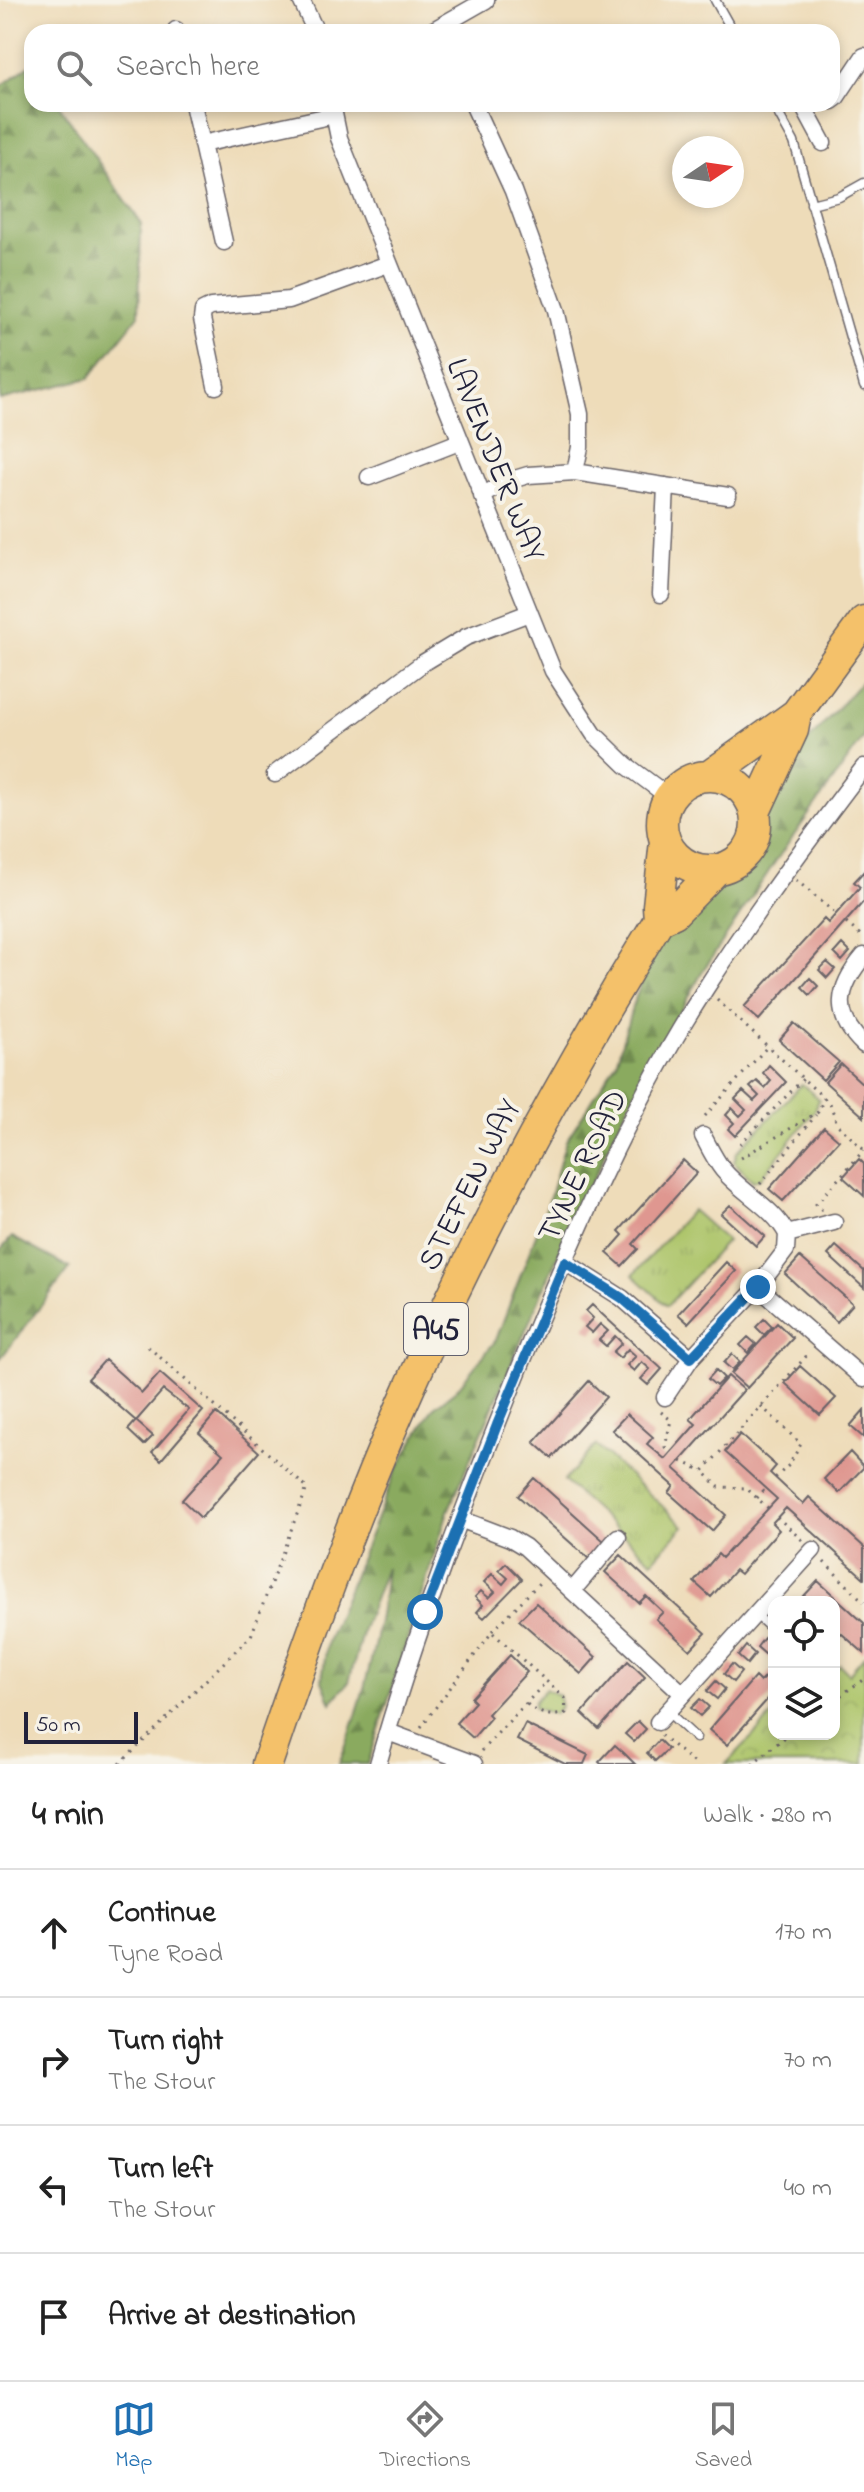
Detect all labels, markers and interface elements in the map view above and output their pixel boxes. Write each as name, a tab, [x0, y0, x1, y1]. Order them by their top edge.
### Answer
search box	[24, 24, 840, 112]
icon: search	[52, 46, 96, 90]
text: Search here	[116, 46, 260, 90]
north arrow	[672, 136, 744, 208]
street label: LAVENDER WAY	[432, 352, 556, 569]
street label: TYNE ROAD	[527, 1082, 641, 1251]
street label: STEFEN WAY	[408, 1091, 535, 1280]
route end	[740, 1269, 776, 1305]
road number: A45	[404, 1303, 468, 1355]
route start	[407, 1594, 443, 1630]
map controls	[768, 1596, 840, 1740]
button: locate	[768, 1596, 840, 1668]
button: layers	[768, 1668, 840, 1740]
scale bar	[24, 1708, 138, 1744]
text: 50 m	[36, 1710, 81, 1742]
text: 4 min	[32, 1791, 104, 1841]
text: Walk · 280 m	[703, 1797, 832, 1835]
text: Continue	[108, 1892, 216, 1936]
icon: ahead	[32, 1911, 76, 1955]
text: 170 m	[775, 1914, 832, 1952]
text: Tyne Road	[108, 1936, 223, 1974]
text: Turn right	[108, 2020, 223, 2064]
icon: right	[32, 2039, 76, 2083]
text: 70 m	[783, 2042, 832, 2080]
text: The Stour	[108, 2064, 215, 2102]
text: Turn left	[108, 2148, 213, 2192]
icon: left	[32, 2167, 76, 2211]
text: 40 m	[783, 2170, 832, 2208]
text: The Stour	[108, 2192, 215, 2230]
icon: arrive	[32, 2295, 76, 2339]
text: Arrive at destination	[108, 2295, 356, 2339]
tab: Map	[112, 2397, 156, 2477]
tab: Directions	[380, 2397, 471, 2477]
tab: Saved	[695, 2397, 752, 2477]

